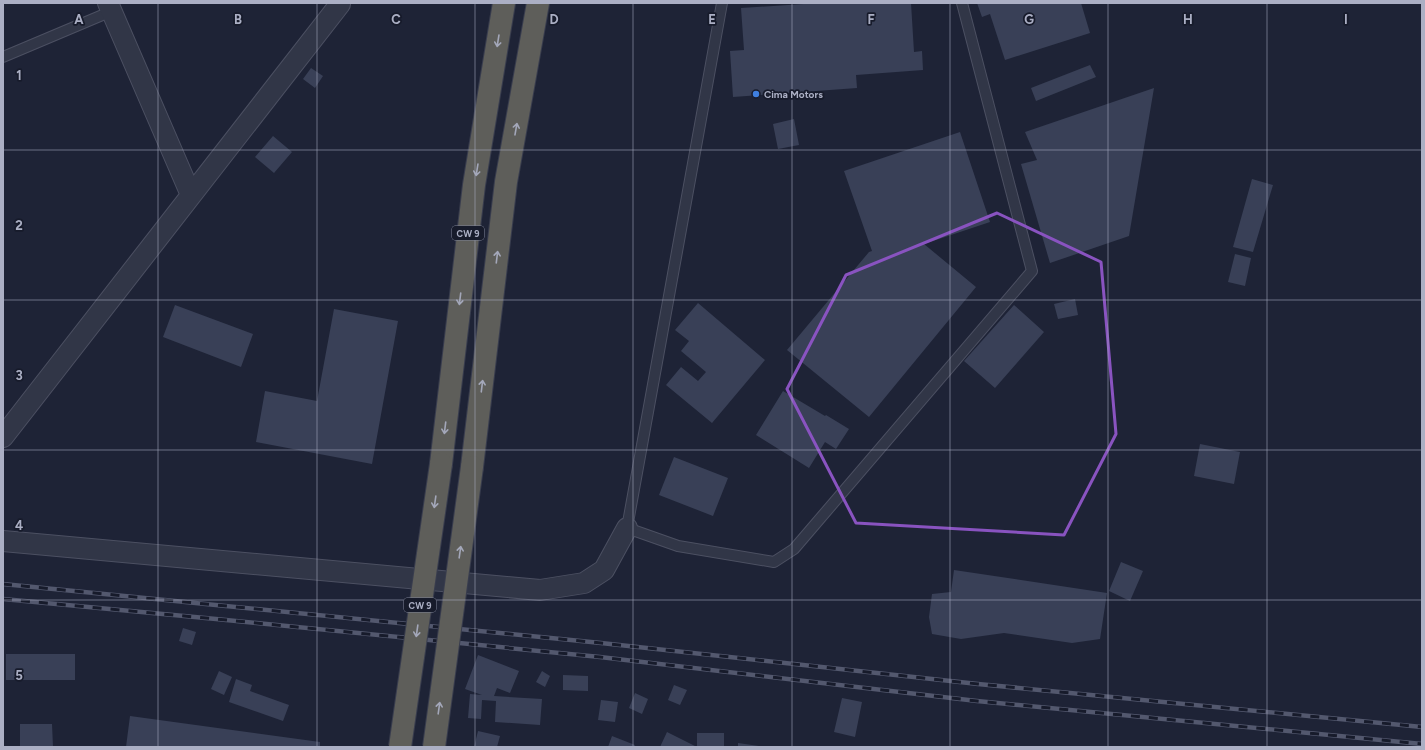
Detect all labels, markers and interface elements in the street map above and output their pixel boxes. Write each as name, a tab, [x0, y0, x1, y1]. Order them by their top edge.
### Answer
text: A	[74, 12, 84, 27]
text: B	[234, 12, 242, 27]
text: C	[391, 12, 401, 27]
text: D	[549, 12, 559, 27]
text: E	[708, 12, 716, 27]
text: F	[867, 12, 875, 27]
text: G	[1024, 12, 1034, 27]
text: H	[1183, 12, 1193, 27]
text: I	[1344, 12, 1348, 27]
one-way arrow	[494, 35, 502, 48]
text: 1	[16, 68, 22, 83]
place label: Cima Motors	[764, 88, 823, 101]
marker: Cima Motors	[751, 89, 761, 99]
one-way arrow	[512, 123, 520, 136]
one-way arrow	[472, 163, 480, 176]
text: 2	[15, 218, 23, 233]
road number: CW 9	[452, 226, 484, 240]
one-way arrow	[493, 251, 501, 264]
one-way arrow	[457, 292, 464, 305]
text: 3	[15, 368, 23, 383]
one-way arrow	[478, 380, 485, 393]
one-way arrow	[441, 421, 449, 434]
one-way arrow	[431, 495, 439, 508]
text: 4	[15, 518, 23, 533]
one-way arrow	[456, 546, 464, 559]
road number: CW 9	[404, 598, 436, 612]
one-way arrow	[413, 624, 421, 637]
text: 5	[15, 668, 23, 683]
one-way arrow	[435, 702, 443, 715]

